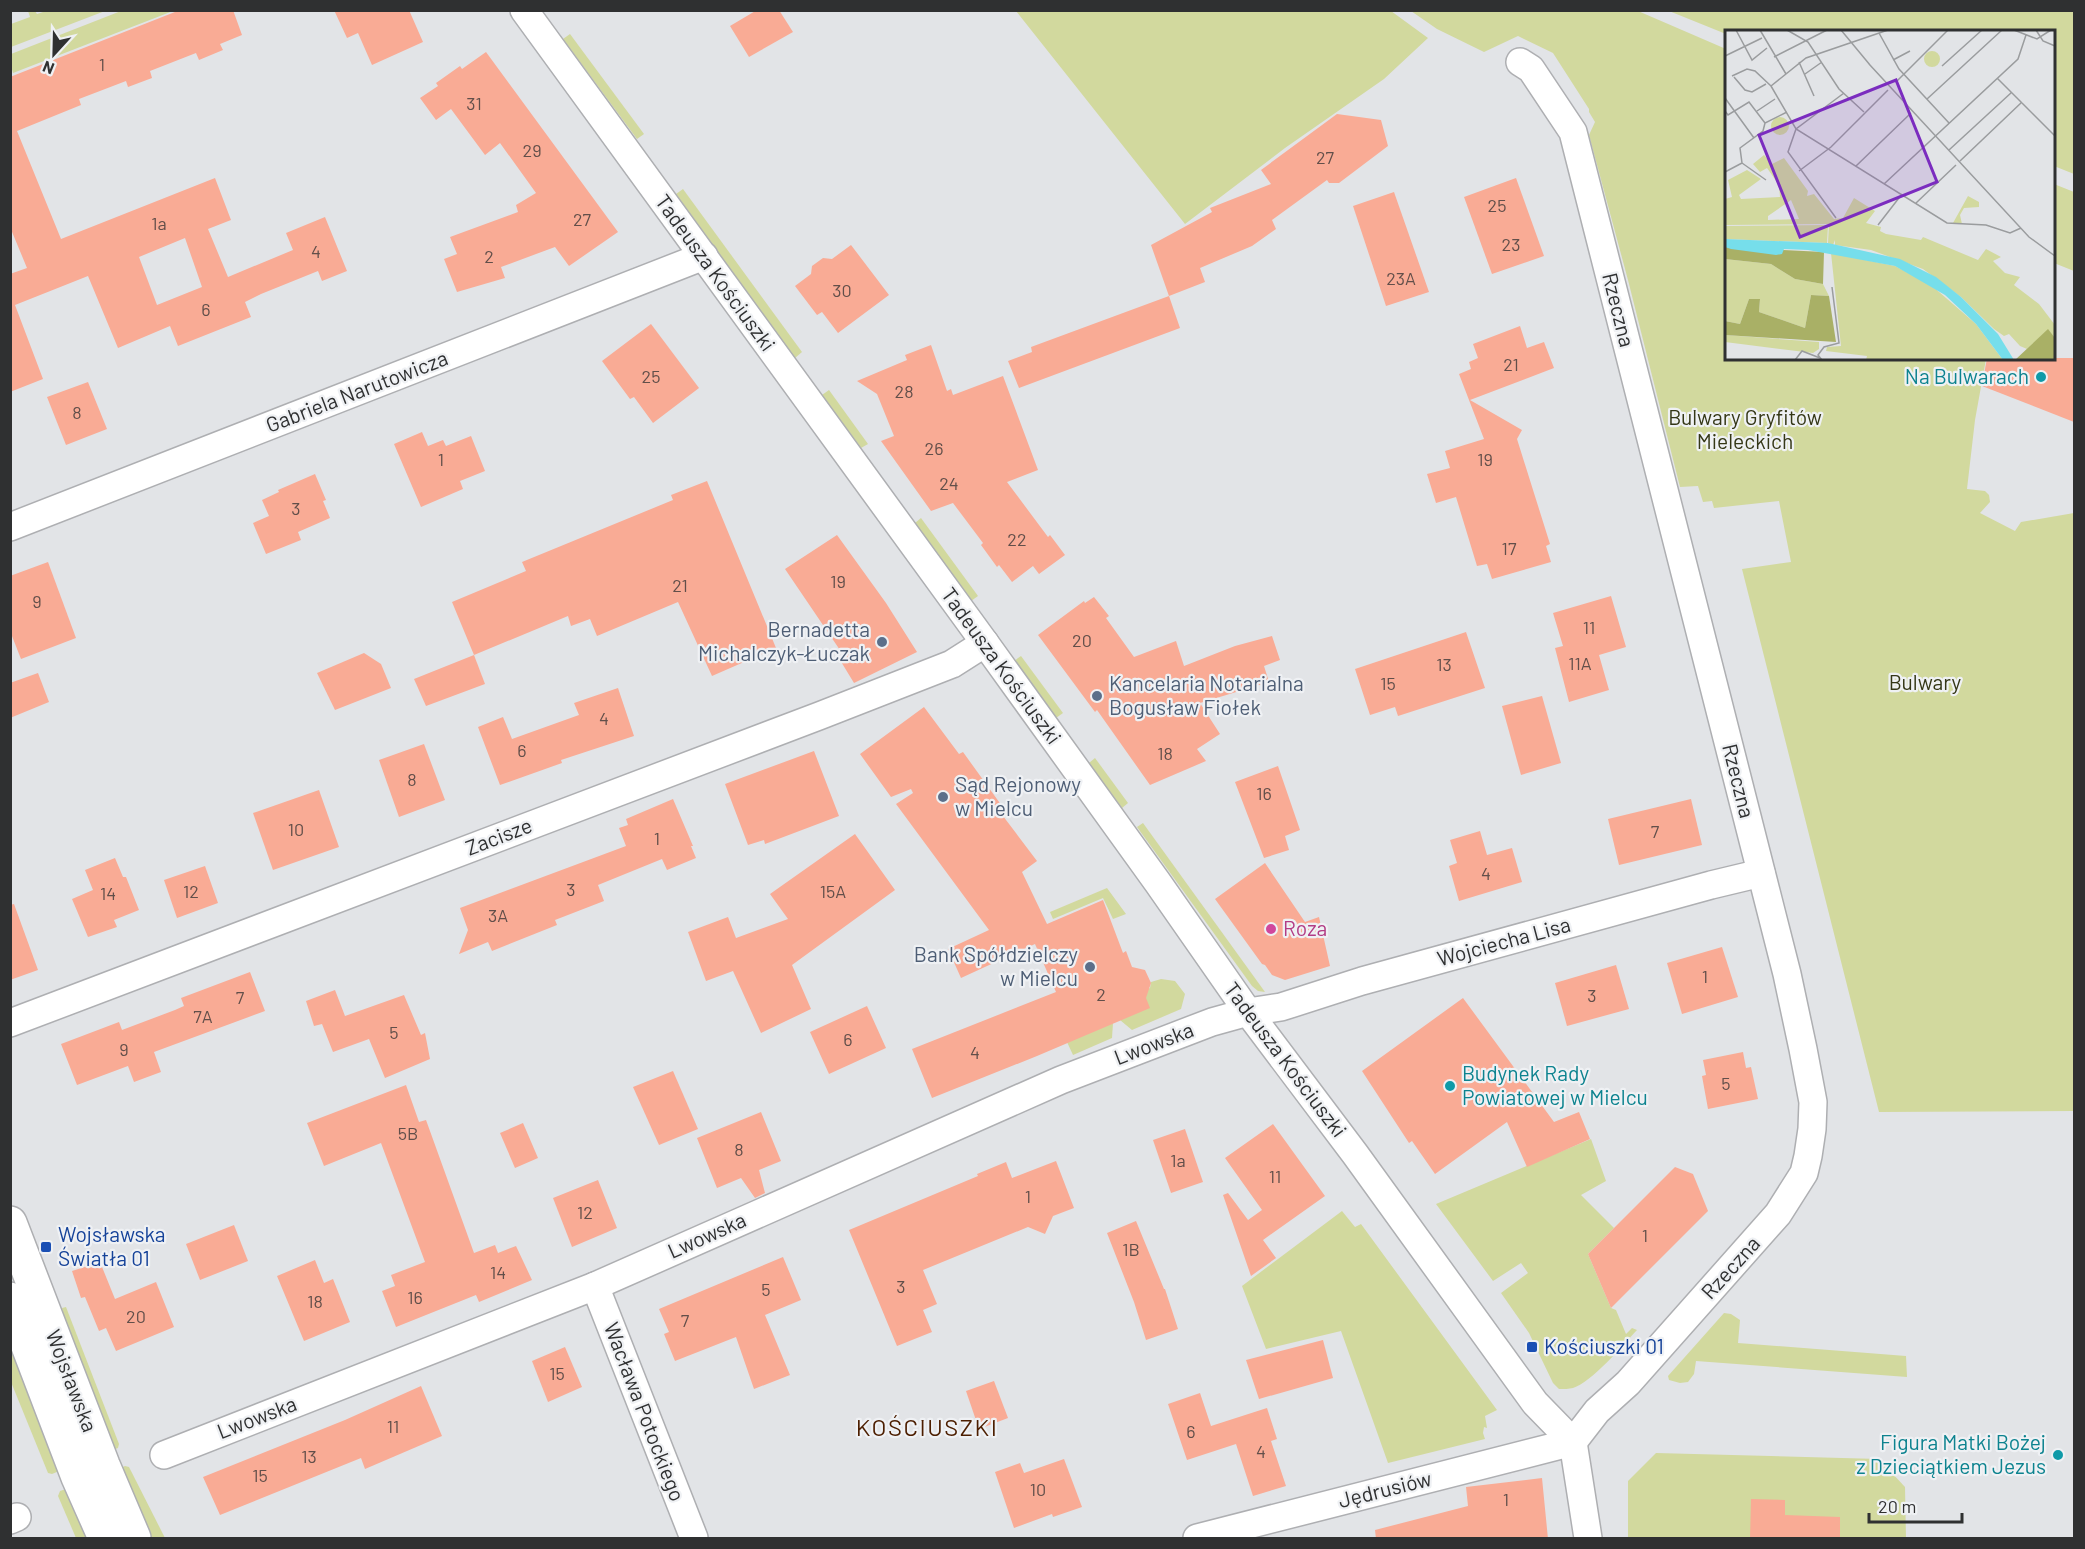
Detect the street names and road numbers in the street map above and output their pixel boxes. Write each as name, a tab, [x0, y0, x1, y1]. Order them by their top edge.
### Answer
street label: Tadeusza Kościuszki	[651, 189, 781, 355]
street label: Rzeczna	[1598, 270, 1641, 349]
street label: Gabriela Narutowicza	[262, 344, 451, 437]
street label: Tadeusza Kościuszki	[937, 582, 1067, 748]
street label: Rzeczna	[1718, 741, 1761, 820]
street label: Zacisze	[462, 812, 535, 860]
street label: Wojciecha Lisa	[1434, 911, 1573, 970]
street label: Tadeusza Kościuszki	[1220, 977, 1353, 1142]
street label: Lwowska	[1110, 1016, 1197, 1069]
street label: Lwowska	[663, 1206, 749, 1263]
street label: Rzeczna	[1695, 1230, 1765, 1304]
street label: Wacława Potockiego	[600, 1319, 691, 1504]
street label: Wojsławska	[41, 1326, 103, 1435]
street label: Lwowska	[213, 1390, 300, 1443]
street label: Jędrusiów	[1335, 1465, 1434, 1512]

